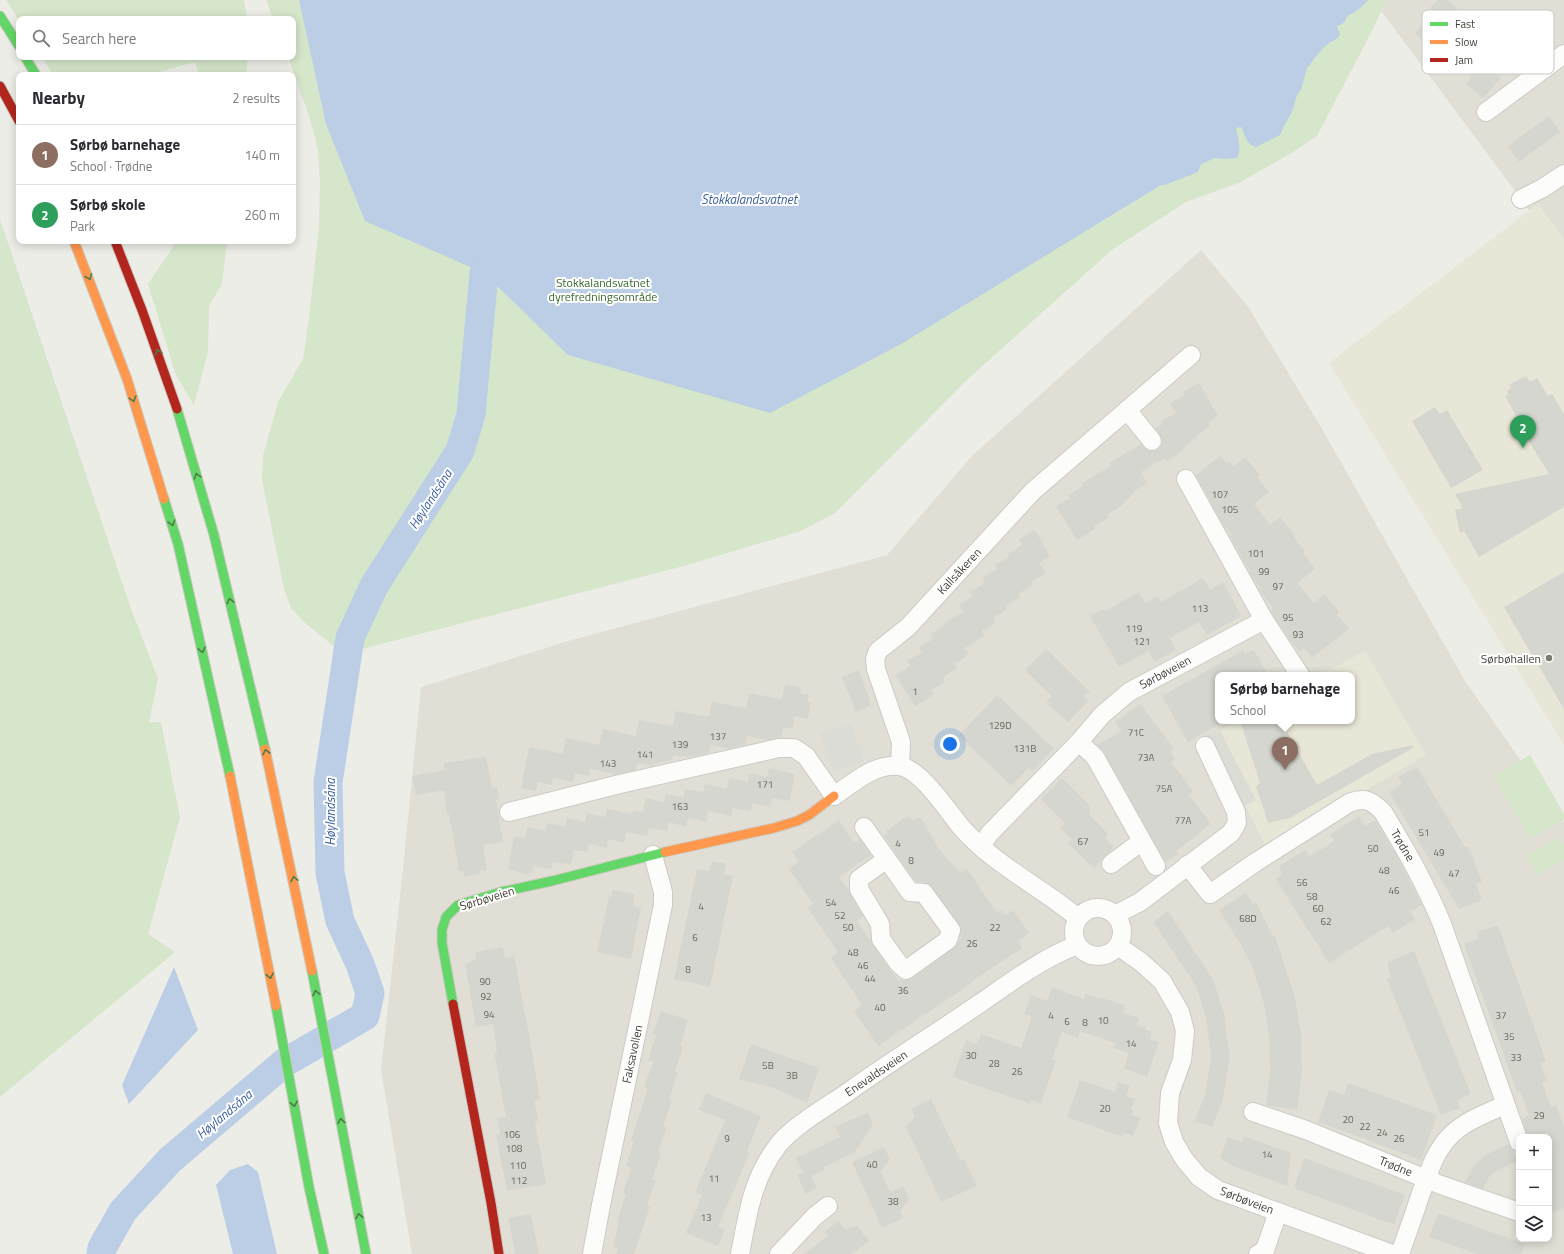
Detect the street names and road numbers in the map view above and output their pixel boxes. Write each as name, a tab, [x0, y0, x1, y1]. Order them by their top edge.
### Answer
street label: Kallsåkeren	[932, 543, 986, 599]
street label: Sørbøveien	[1136, 650, 1194, 694]
street label: Trødne	[1386, 825, 1420, 865]
street label: Sørbøveien	[457, 881, 517, 915]
street label: Faksavollen	[617, 1023, 647, 1085]
street label: Enevaldsveien	[841, 1045, 911, 1101]
street label: Trødne	[1376, 1151, 1416, 1181]
street label: Sørbøveien	[1217, 1181, 1277, 1219]

